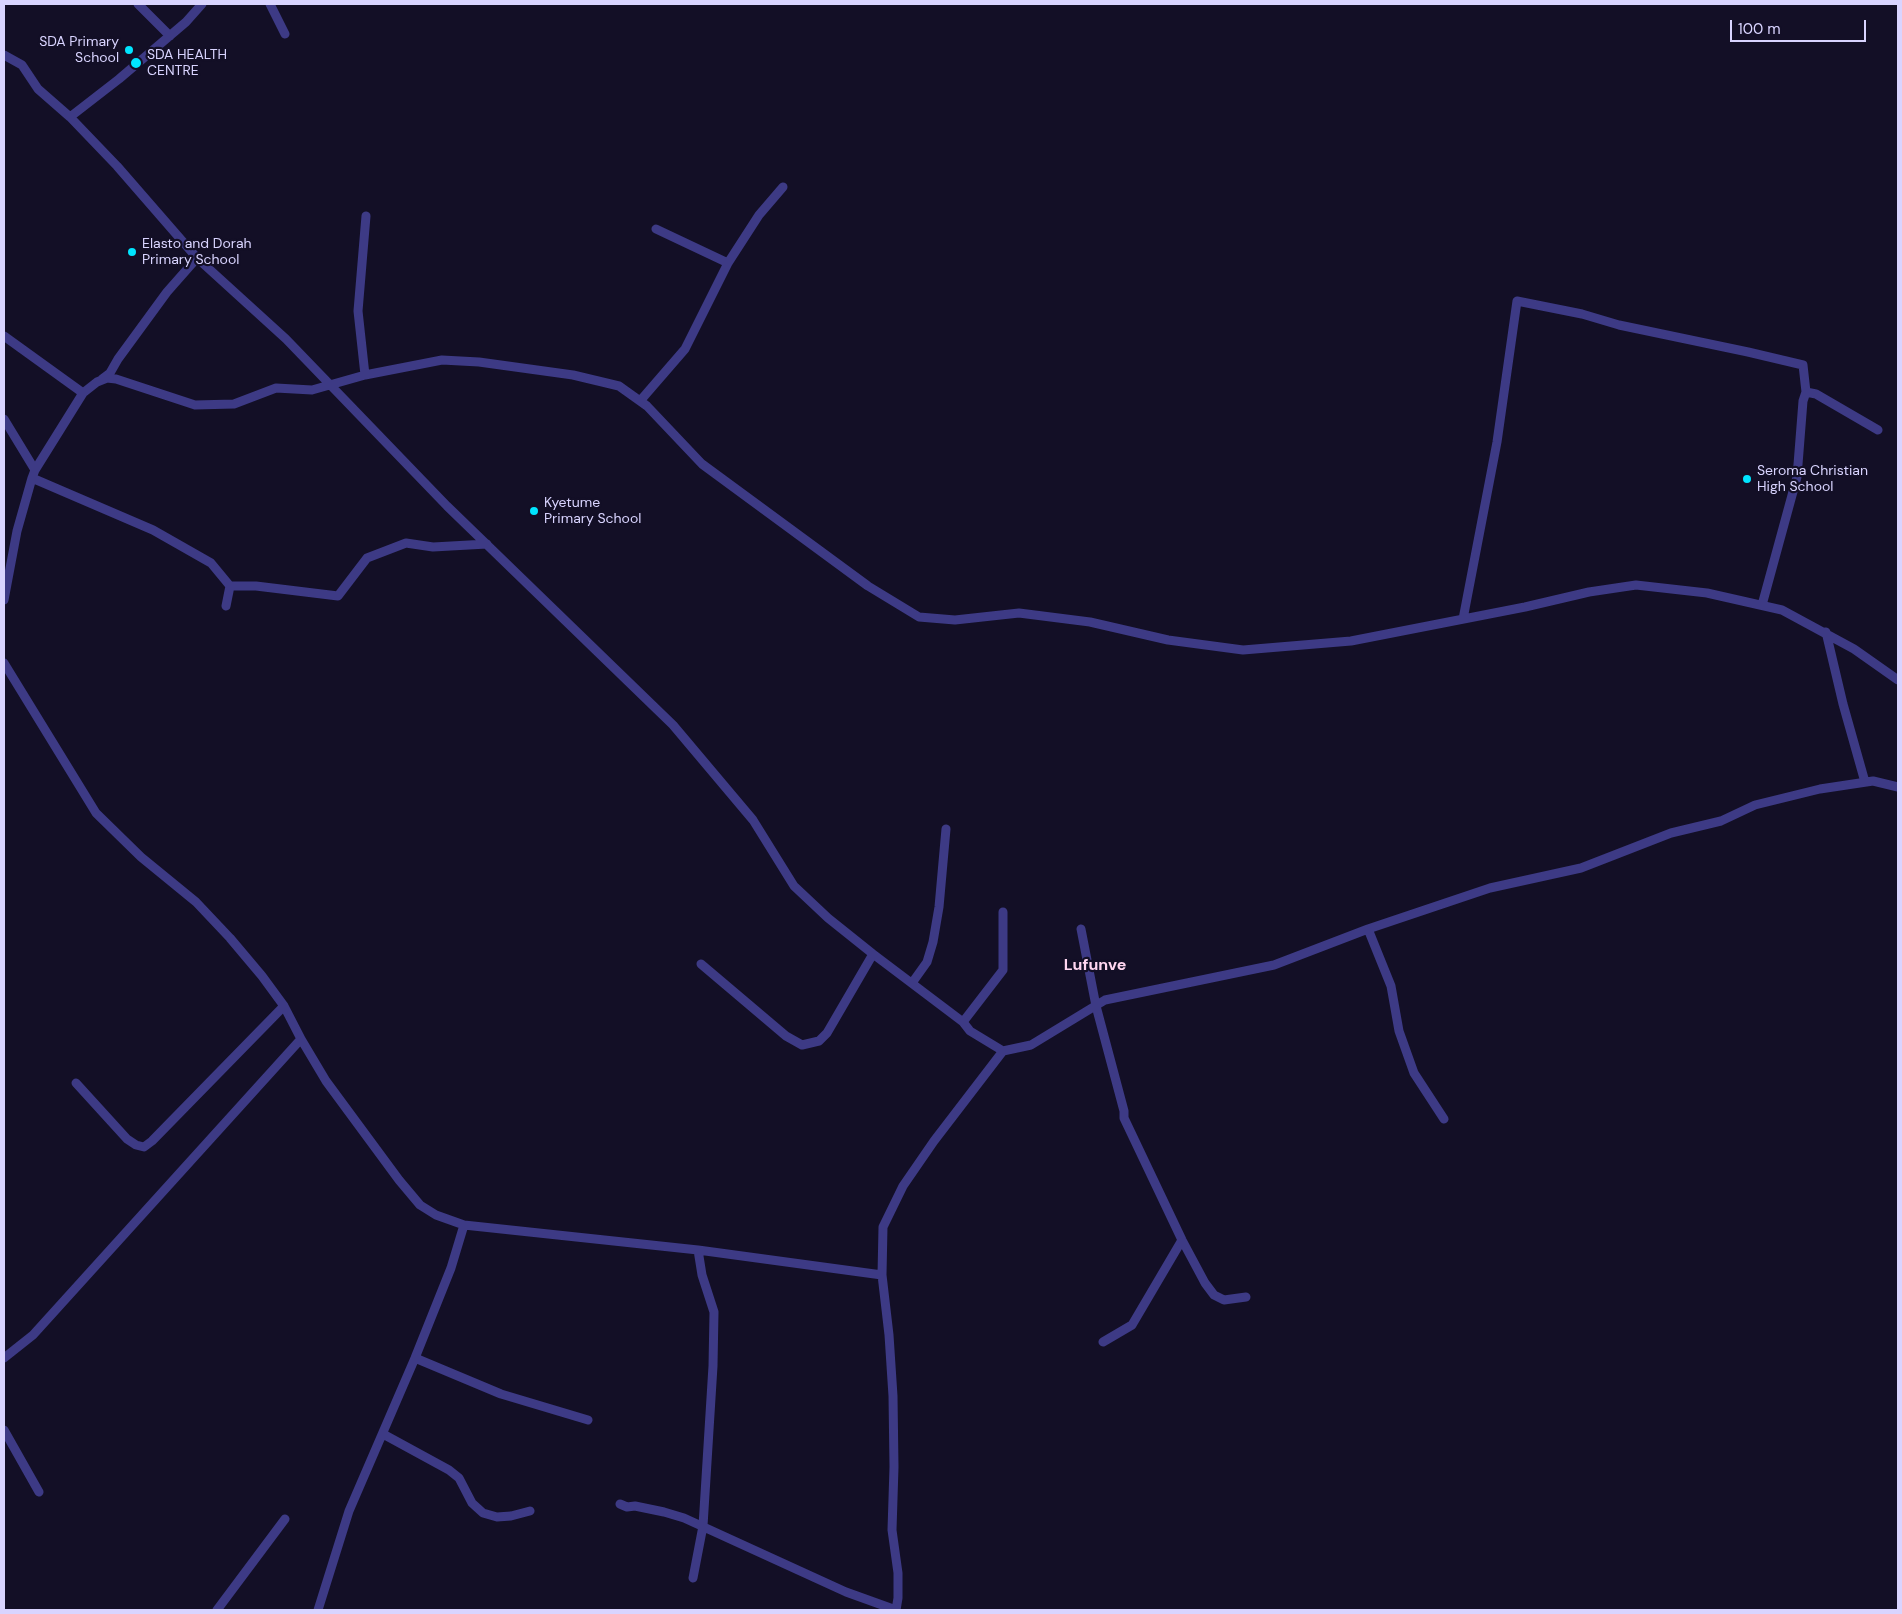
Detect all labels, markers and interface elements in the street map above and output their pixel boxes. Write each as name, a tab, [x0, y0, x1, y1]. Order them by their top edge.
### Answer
scale bar	[1732, 10, 1868, 42]
text: 100 m	[1738, 19, 1781, 39]
place label: SDA Primary School	[39, 34, 119, 66]
marker: SDA Primary School	[123, 44, 135, 56]
place label: SDA HEALTH CENTRE	[147, 47, 227, 80]
marker: SDA HEALTH CENTRE	[129, 56, 143, 70]
place label: Elasto and Dorah Primary School	[142, 236, 252, 268]
marker: Elasto and Dorah Primary School	[126, 246, 138, 258]
place label: Seroma Christian High School	[1757, 463, 1868, 496]
marker: Seroma Christian High School	[1741, 473, 1753, 485]
place label: Kyetume Primary School	[544, 495, 641, 528]
marker: Kyetume Primary School	[528, 505, 540, 517]
district label: Lufunve	[1064, 956, 1126, 976]

